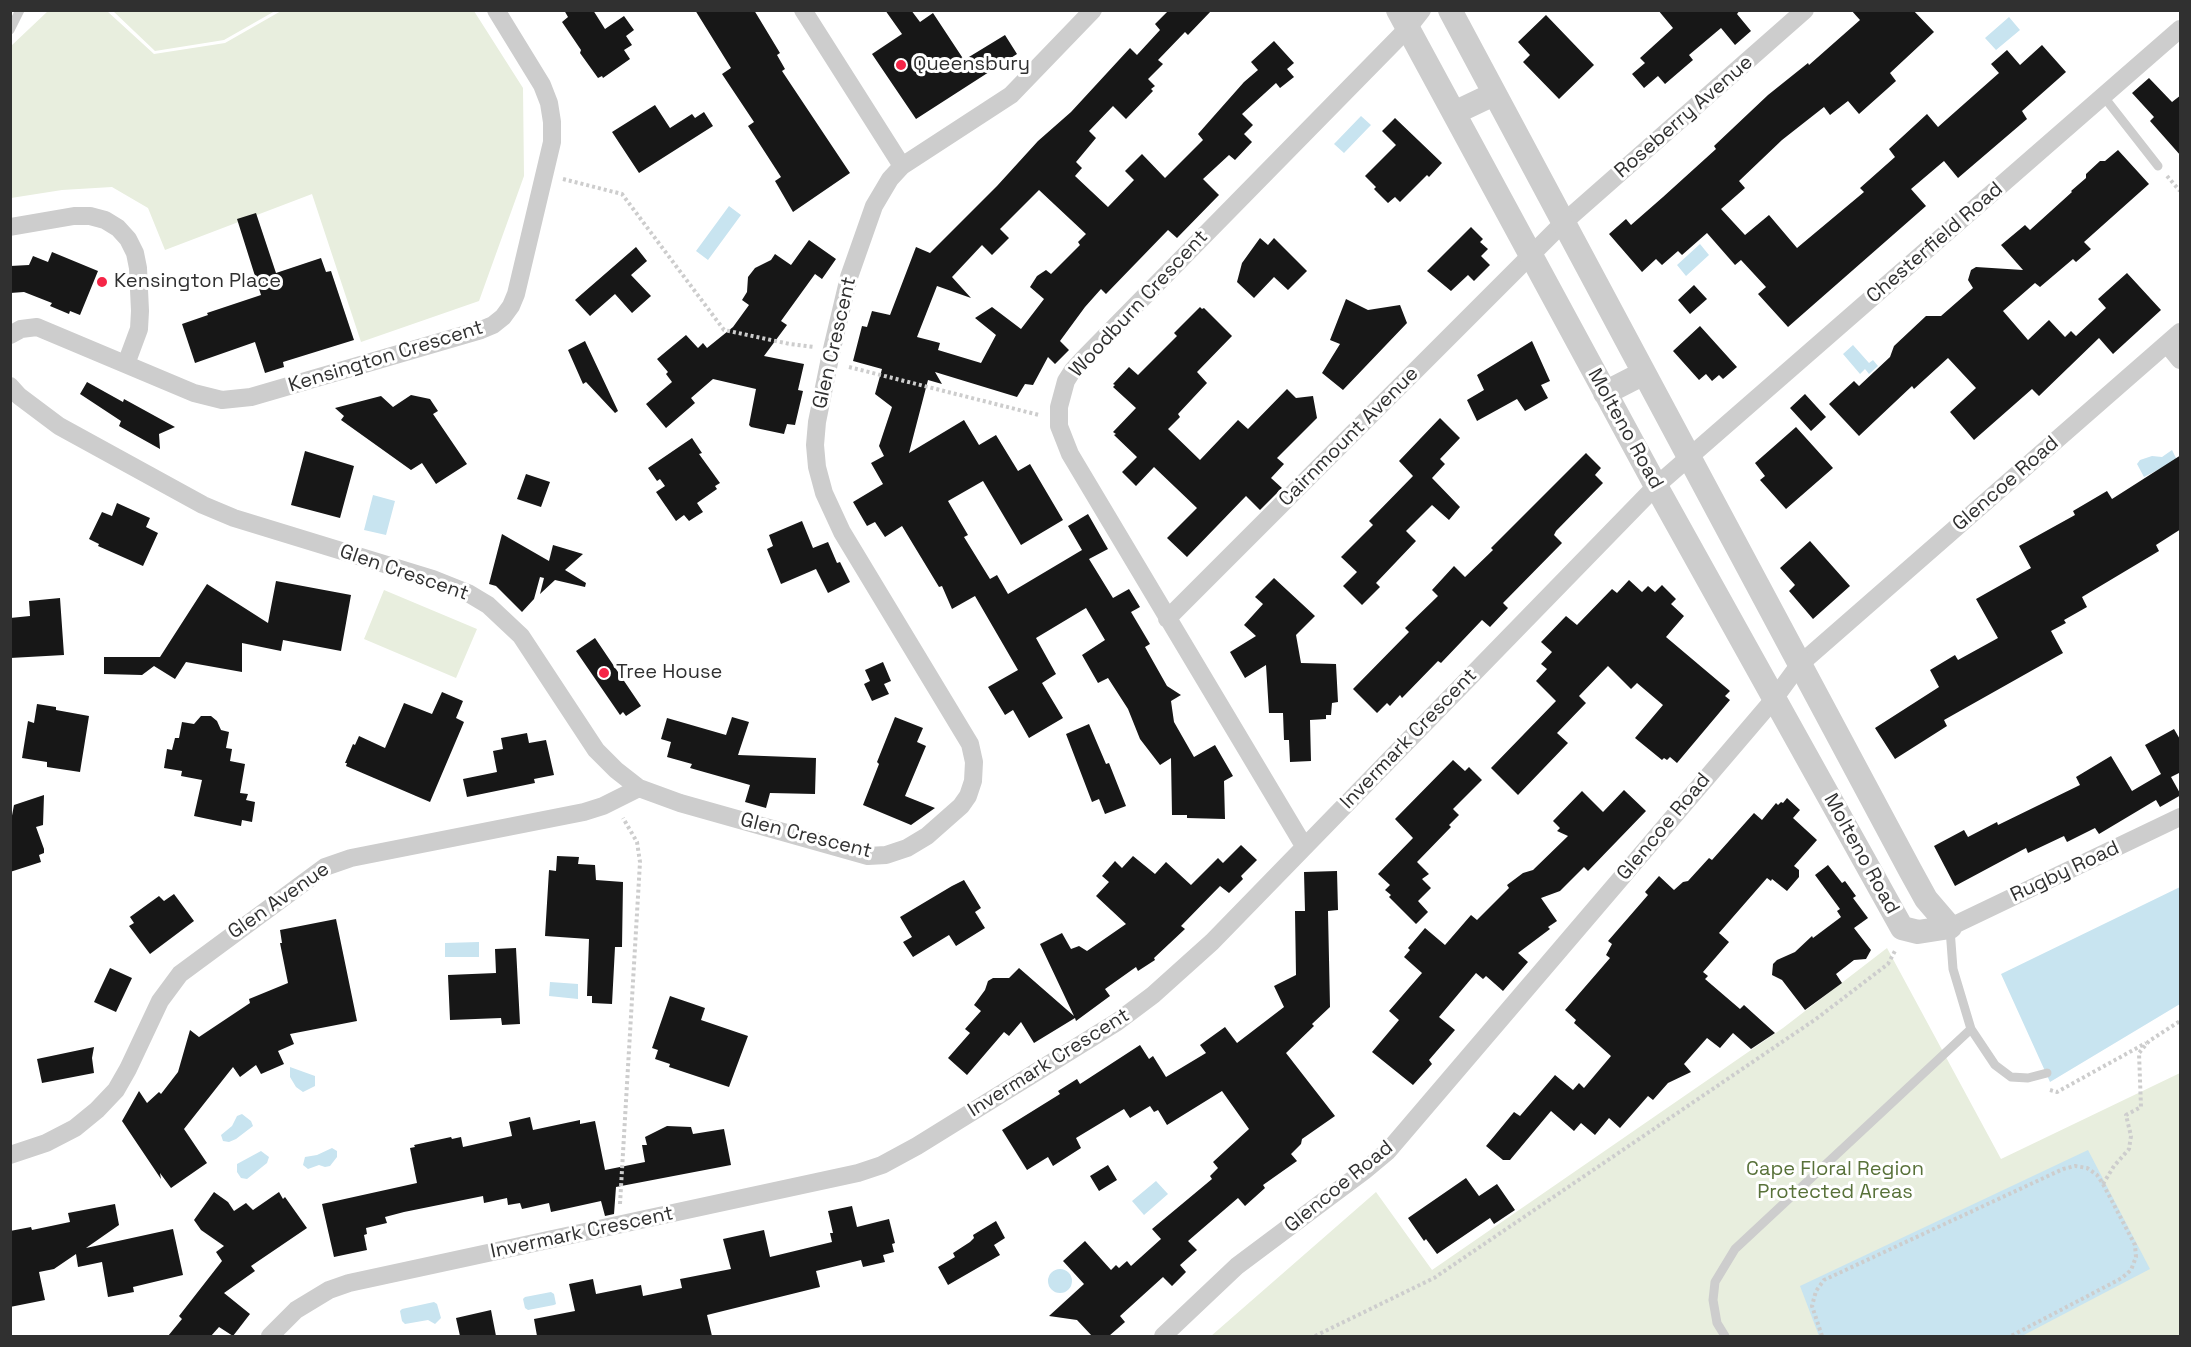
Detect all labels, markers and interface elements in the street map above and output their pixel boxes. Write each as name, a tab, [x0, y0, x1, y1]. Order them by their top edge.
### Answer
street label: Roseberry Avenue	[1610, 50, 1758, 184]
place label: Queensbury	[913, 53, 1030, 77]
marker: Queensbury	[894, 58, 908, 72]
street label: Chesterfield Road	[1862, 177, 2008, 309]
street label: Woodburn Crescent	[1065, 226, 1213, 382]
place label: Kensington Place	[114, 270, 281, 294]
marker: Kensington Place	[95, 275, 109, 289]
street label: Glen Crescent	[808, 275, 862, 411]
street label: Kensington Crescent	[286, 316, 486, 398]
street label: Cairnmount Avenue	[1274, 362, 1424, 512]
street label: Molteno Road	[1582, 365, 1668, 493]
street label: Glencoe Road	[1948, 431, 2064, 537]
street label: Glen Crescent	[336, 540, 472, 606]
place label: Tree House	[616, 661, 722, 685]
street label: Invermark Crescent	[1336, 664, 1482, 814]
marker: Tree House	[597, 666, 611, 680]
street label: Glencoe Road	[1612, 769, 1716, 885]
street label: Molteno Road	[1818, 790, 1904, 918]
street label: Glen Crescent	[738, 808, 874, 864]
street label: Rugby Road	[2007, 836, 2123, 908]
street label: Glen Avenue	[224, 857, 334, 945]
street label: Invermark Crescent	[964, 1004, 1134, 1122]
street label: Glencoe Road	[1280, 1136, 1398, 1238]
park label: Cape Floral Region Protected Areas	[1746, 1158, 1924, 1205]
street label: Invermark Crescent	[488, 1202, 676, 1264]

